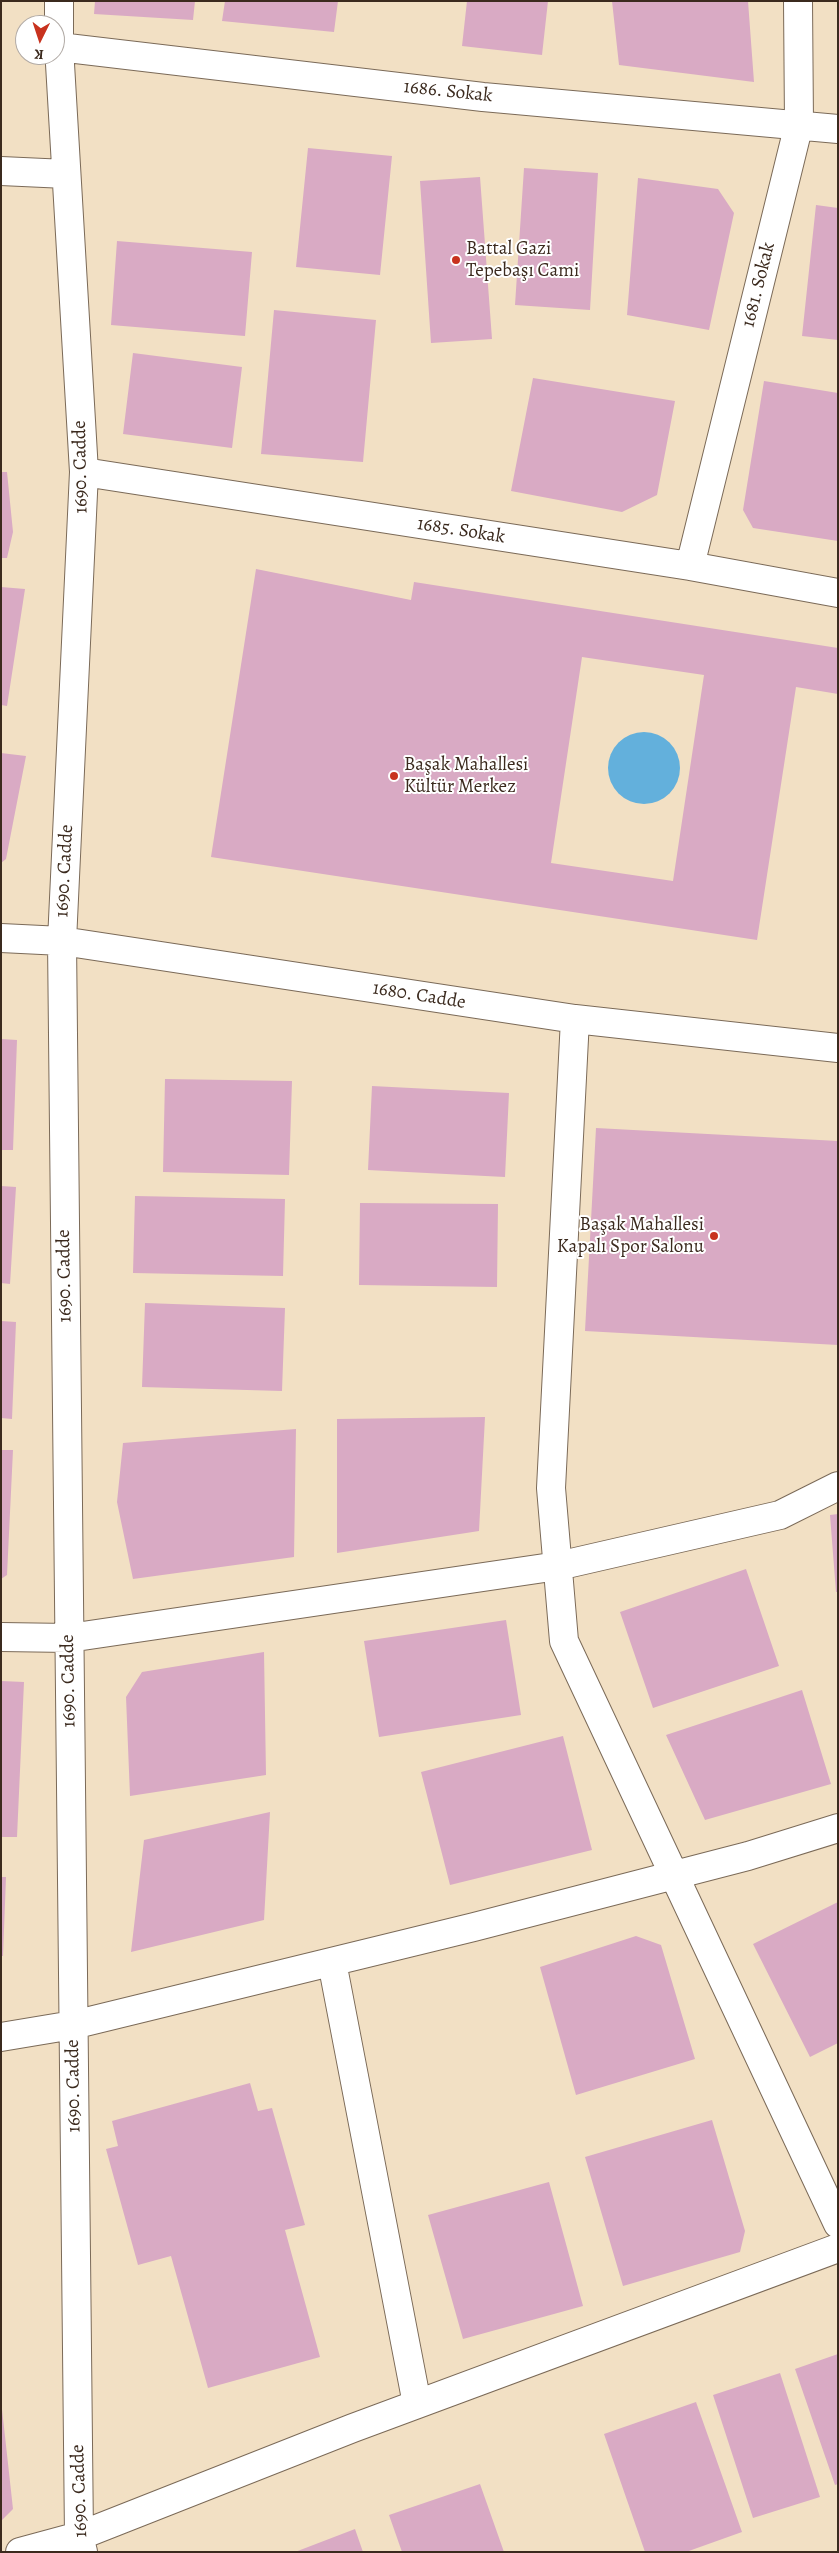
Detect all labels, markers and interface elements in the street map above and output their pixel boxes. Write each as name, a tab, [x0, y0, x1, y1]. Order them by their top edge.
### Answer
north arrow	[15, 15, 65, 65]
text: K	[34, 45, 44, 64]
street label: 1686. Sokak	[402, 76, 494, 108]
place label: Battal Gazi Tepebaşı Cami	[466, 238, 579, 282]
street label: 1681. Sokak	[737, 240, 781, 330]
marker: Battal Gazi Tepebaşı Cami	[450, 254, 462, 266]
street label: 1690. Cadde	[69, 420, 93, 514]
street label: 1685. Sokak	[415, 513, 507, 549]
place label: Başak Mahallesi Kültür Merkez	[404, 754, 528, 798]
marker: Başak Mahallesi Kültür Merkez	[388, 770, 400, 782]
street label: 1690. Cadde	[51, 824, 79, 918]
street label: 1680. Cadde	[371, 977, 467, 1015]
place label: Başak Mahallesi Kapalı Spor Salonu	[557, 1214, 704, 1258]
street label: 1690. Cadde	[53, 1229, 77, 1323]
marker: Başak Mahallesi Kapalı Spor Salonu	[708, 1230, 720, 1242]
street label: 1690. Cadde	[57, 1634, 81, 1728]
street label: 1690. Cadde	[62, 2039, 86, 2133]
street label: 1690. Cadde	[67, 2444, 93, 2538]

